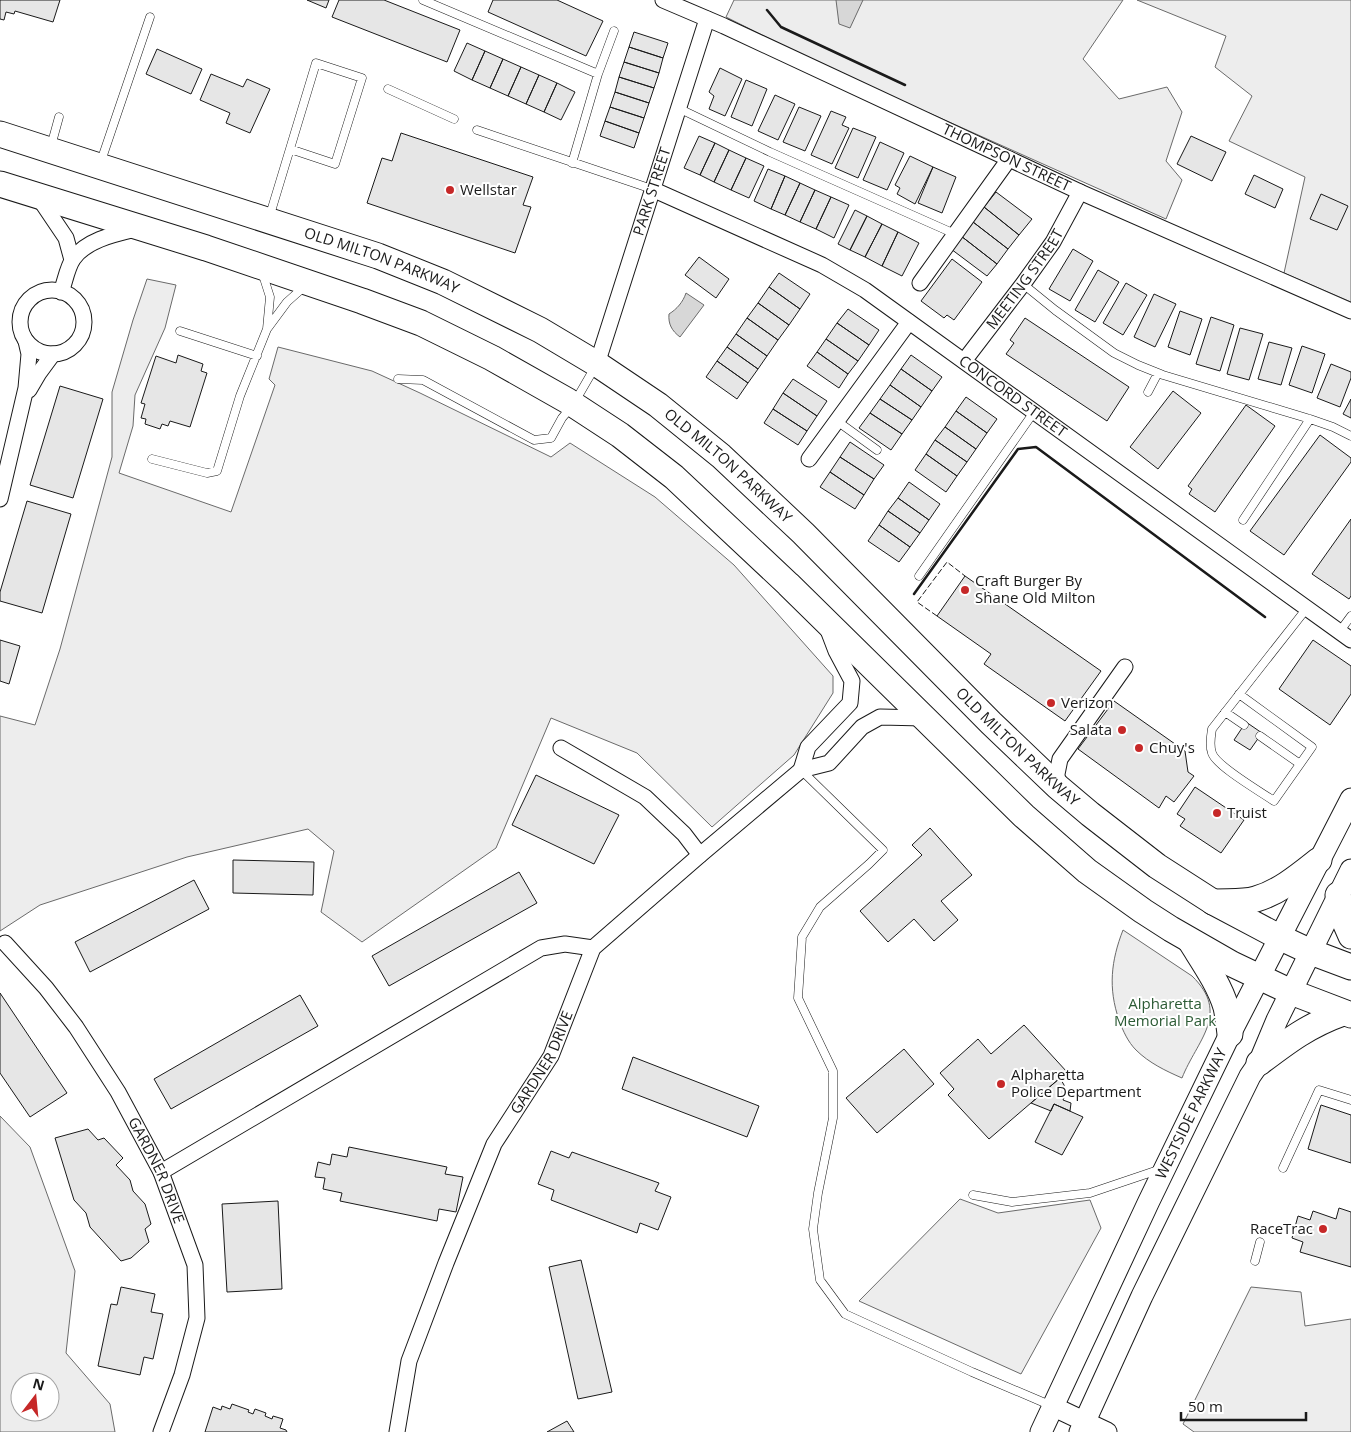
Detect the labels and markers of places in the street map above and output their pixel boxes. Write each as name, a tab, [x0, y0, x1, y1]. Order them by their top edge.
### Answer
place label: Wellstar	[460, 179, 517, 199]
marker: Wellstar	[444, 184, 456, 196]
place label: Craft Burger By Shane Old Milton	[975, 570, 1095, 607]
marker: Craft Burger By Shane Old Milton	[959, 584, 971, 596]
place label: Verizon	[1061, 692, 1114, 712]
marker: Verizon	[1045, 697, 1057, 709]
place label: Salata	[1070, 719, 1112, 739]
marker: Salata	[1116, 724, 1128, 736]
place label: Chuy's	[1149, 737, 1195, 757]
marker: Chuy's	[1133, 742, 1145, 754]
place label: Truist	[1227, 802, 1267, 822]
marker: Truist	[1211, 807, 1223, 819]
place label: Alpharetta Police Department	[1011, 1064, 1141, 1101]
marker: Alpharetta Police Department	[995, 1078, 1007, 1090]
place label: RaceTrac	[1250, 1218, 1313, 1238]
marker: RaceTrac	[1317, 1223, 1329, 1235]

